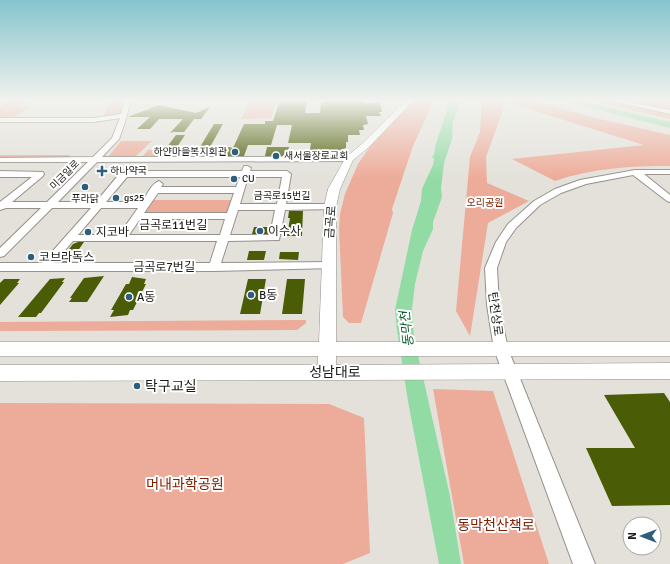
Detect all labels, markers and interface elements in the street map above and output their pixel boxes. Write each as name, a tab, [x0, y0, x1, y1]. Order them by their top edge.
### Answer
place label: 하얀마을복지회관	[153, 146, 228, 158]
marker: 하얀마을복지회관	[230, 147, 240, 157]
place label: 새서울장로교회	[284, 150, 348, 162]
marker: 새서울장로교회	[271, 151, 281, 161]
street label: 미금일로	[48, 158, 82, 192]
place label: 하나약국	[110, 165, 147, 177]
marker: 하나약국	[97, 166, 107, 176]
place label: CU	[242, 173, 255, 185]
marker: CU	[229, 174, 239, 184]
marker: 푸라닭	[80, 182, 90, 192]
street label: 금곡로15번길	[254, 190, 310, 202]
place label: gs25	[124, 192, 144, 204]
place label: 푸라닭	[71, 193, 100, 205]
marker: gs25	[111, 193, 121, 203]
park label: 오리공원	[467, 197, 503, 209]
street label: 금곡로	[322, 205, 340, 239]
street label: 금곡로11번길	[139, 218, 207, 233]
place label: 이수사	[268, 224, 301, 239]
place label: 지코바	[96, 225, 129, 240]
marker: 이수사	[255, 226, 265, 236]
marker: 지코바	[83, 227, 93, 237]
place label: 코브라독스	[39, 250, 94, 265]
marker: 코브라독스	[26, 252, 36, 262]
street label: 금곡로7번길	[133, 260, 195, 275]
place label: B동	[259, 288, 277, 303]
place label: A동	[137, 290, 155, 305]
marker: B동	[246, 290, 256, 300]
street label: 탄천상로	[484, 291, 506, 337]
marker: A동	[124, 292, 134, 302]
water label: 동막천	[397, 309, 417, 348]
street label: 성남대로	[309, 364, 361, 381]
place label: 탁구교실	[145, 378, 197, 395]
marker: 탁구교실	[132, 381, 142, 391]
park label: 머내과학공원	[146, 476, 224, 493]
north arrow	[622, 516, 662, 556]
park label: 동막천산책로	[457, 517, 535, 534]
text: N	[626, 532, 639, 540]

